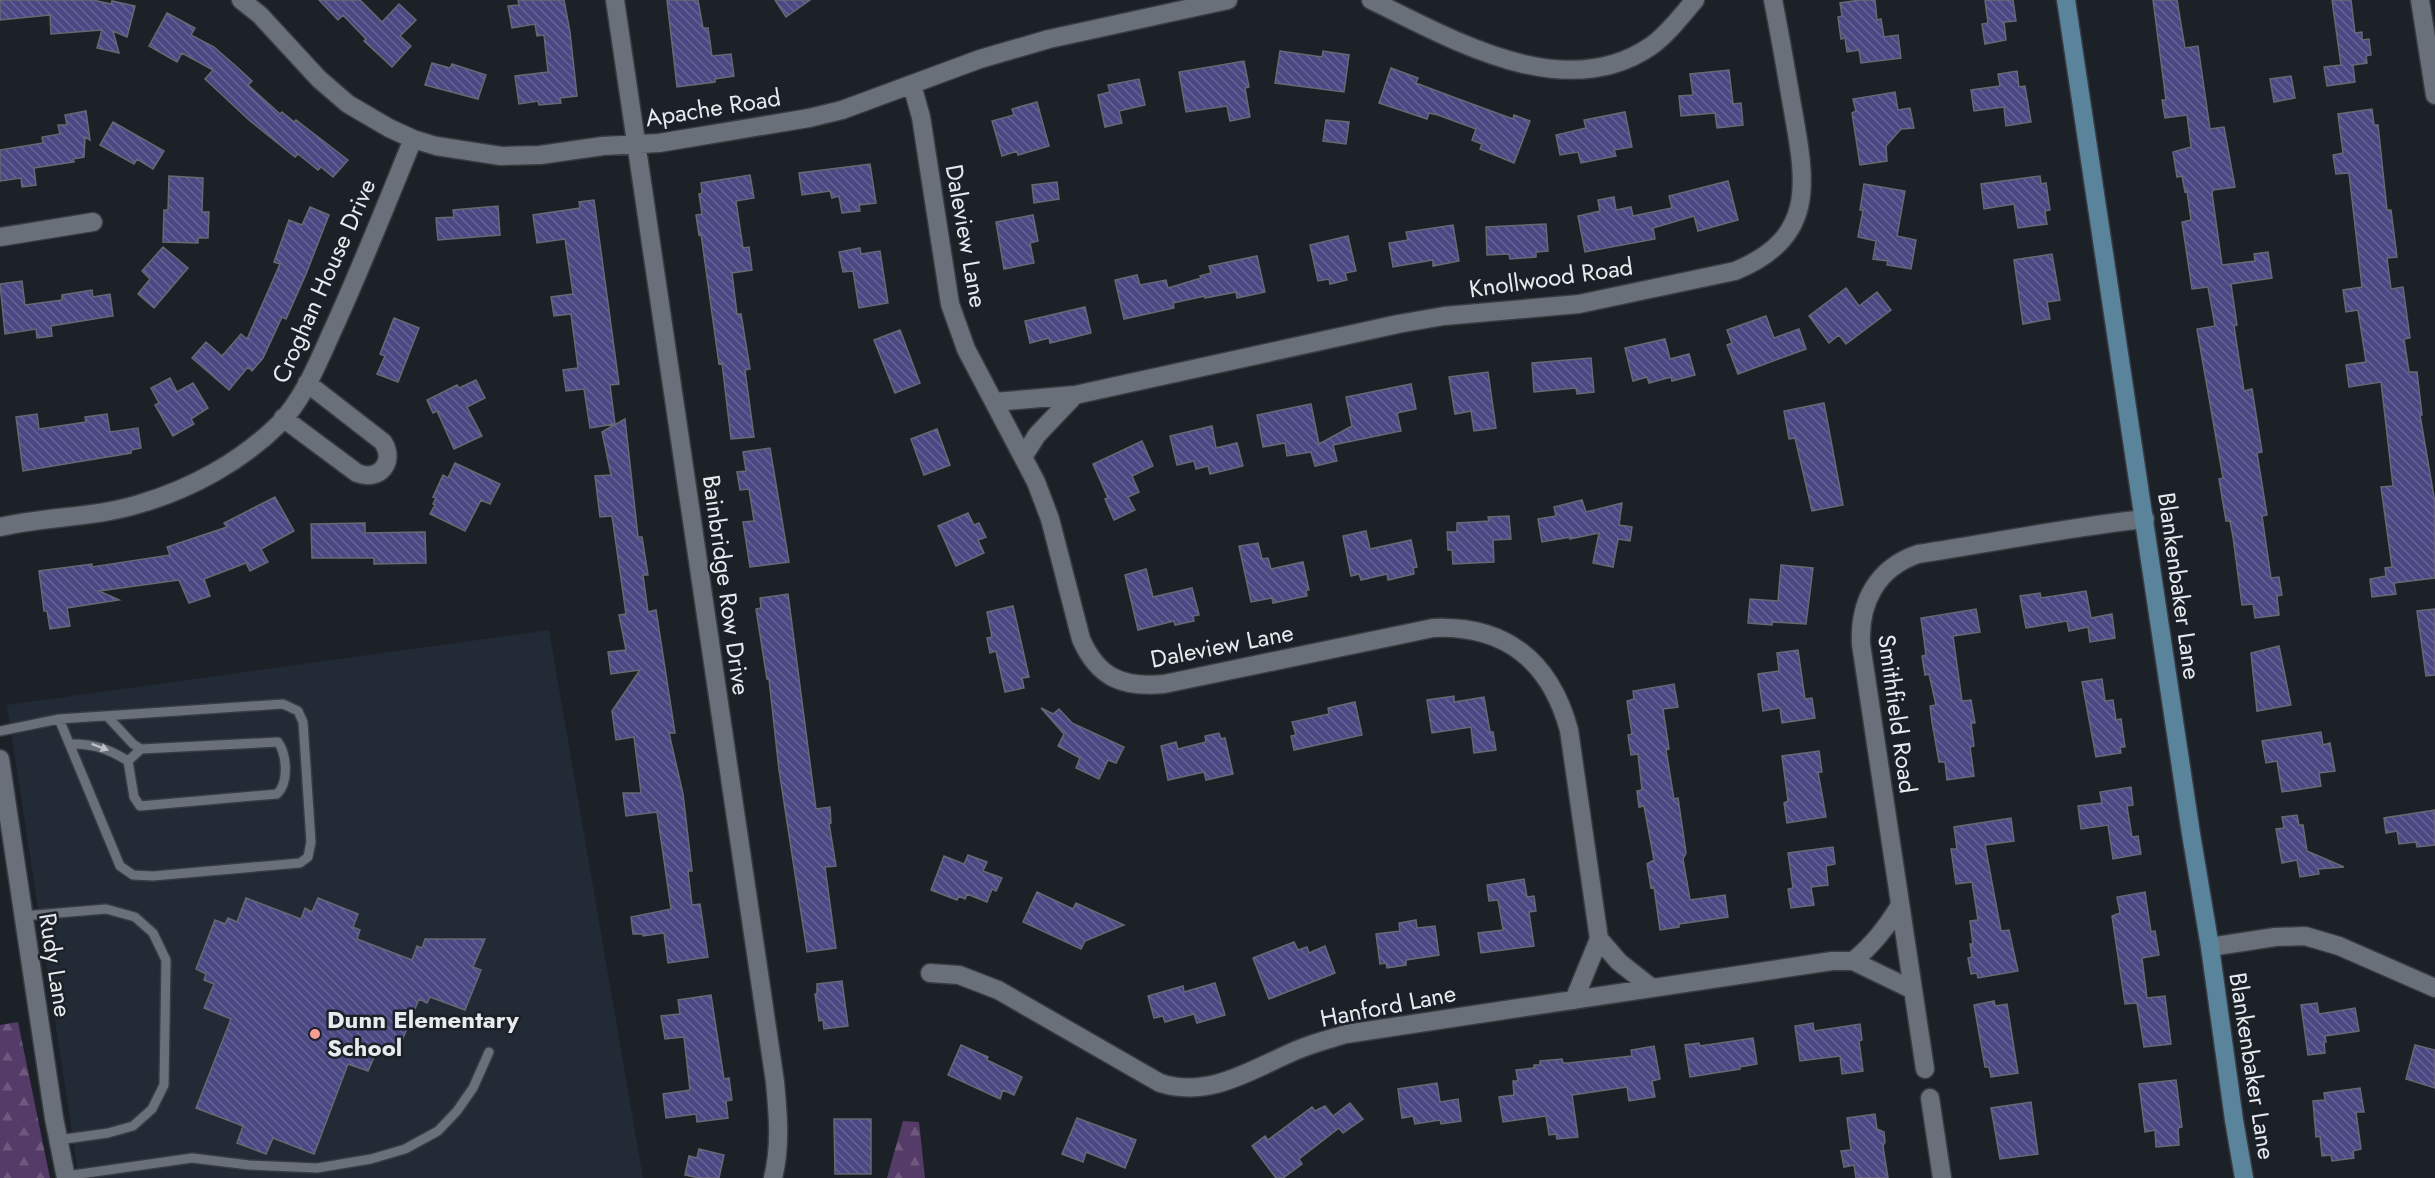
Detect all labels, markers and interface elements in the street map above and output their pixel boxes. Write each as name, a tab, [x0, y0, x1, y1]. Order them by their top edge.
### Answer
street label: Apache Road	[643, 80, 783, 135]
street label: Daleview Lane	[937, 161, 996, 310]
street label: Croghan House Drive	[263, 173, 384, 389]
street label: Knollwood Road	[1467, 249, 1635, 306]
street label: Bainbridge Row Drive	[694, 473, 759, 697]
street label: Blankenbaker Lane	[2149, 490, 2210, 682]
street label: Daleview Lane	[1147, 614, 1296, 677]
street label: Smithfield Road	[1869, 632, 1926, 796]
one-way arrow	[91, 743, 109, 752]
street label: Rudy Lane	[30, 910, 81, 1019]
street label: Blankenbaker Lane	[2220, 970, 2285, 1162]
street label: Hanford Lane	[1317, 975, 1459, 1036]
place label: Dunn Elementary School	[327, 1002, 519, 1065]
marker: Dunn Elementary School	[308, 1027, 322, 1041]

